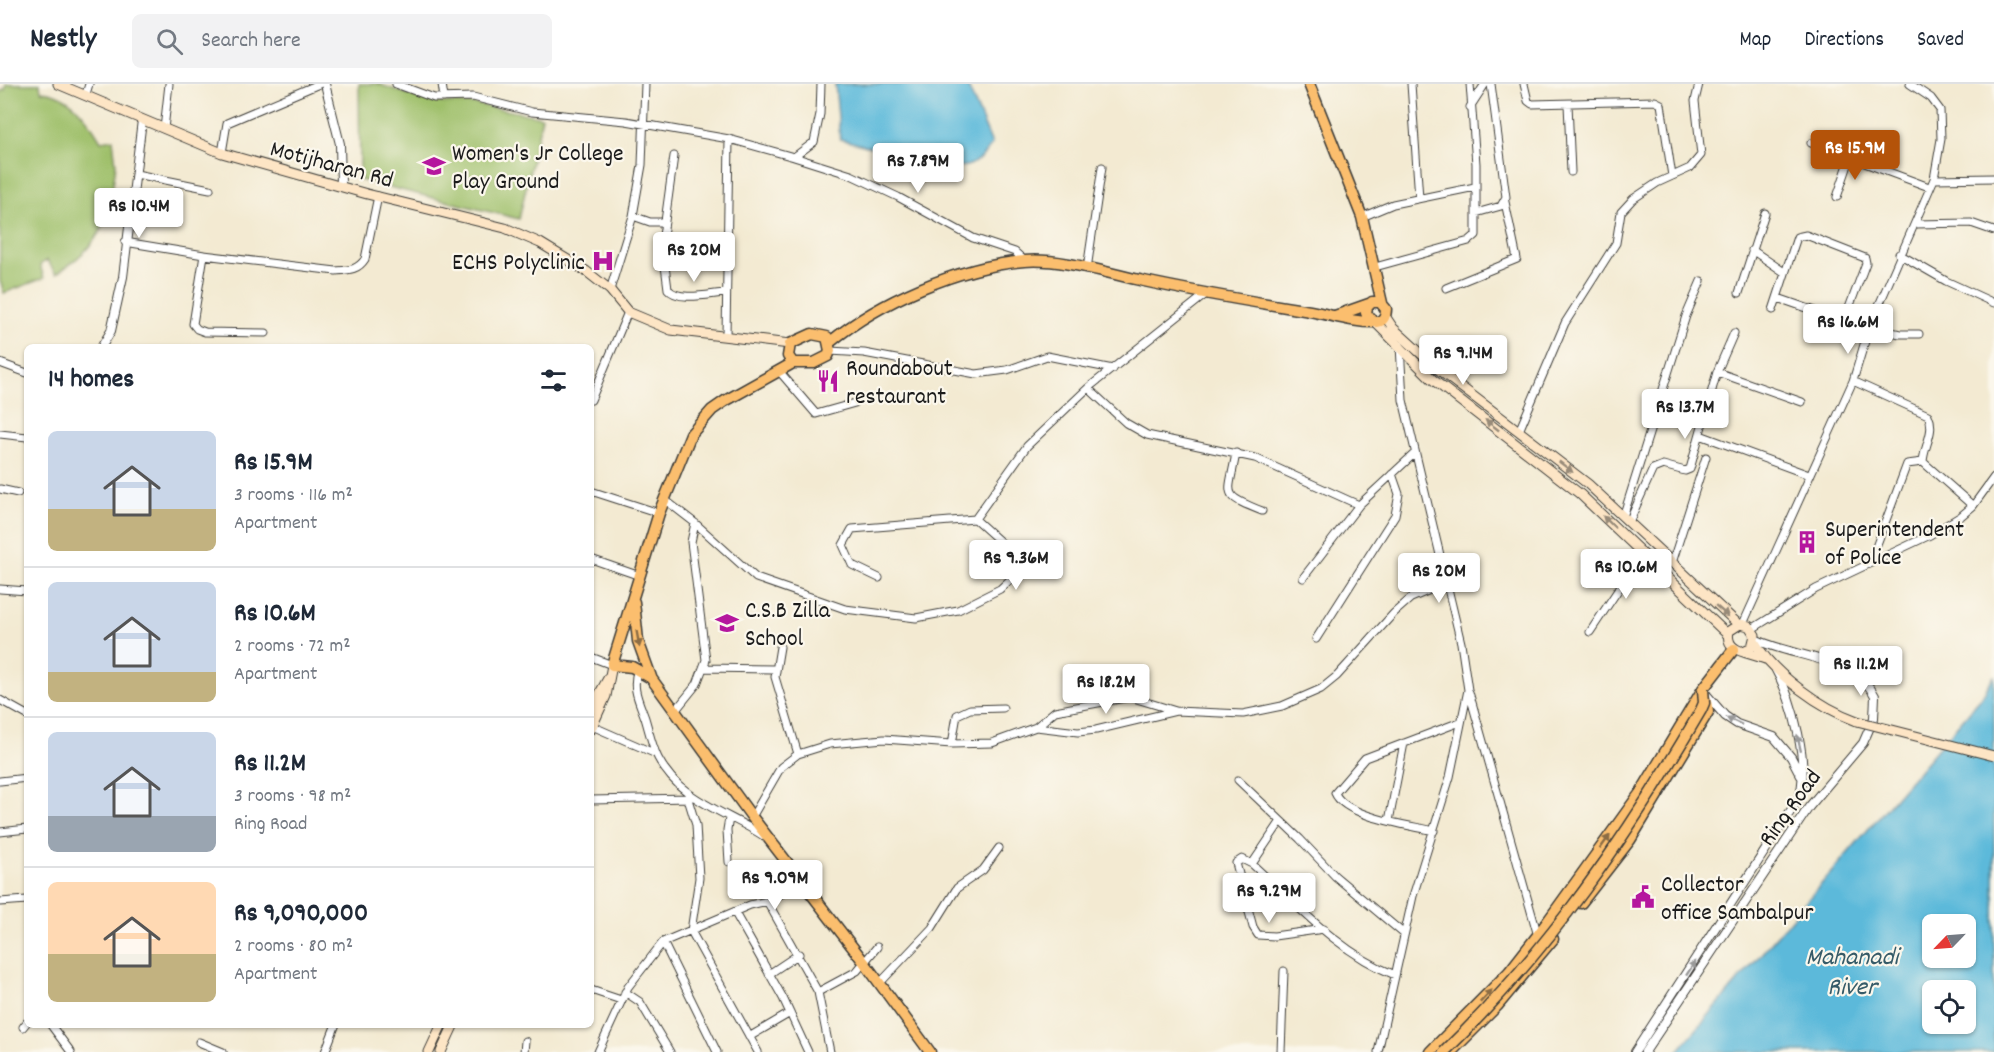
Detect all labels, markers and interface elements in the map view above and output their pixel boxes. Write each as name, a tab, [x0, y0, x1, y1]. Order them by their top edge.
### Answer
search box	[132, 14, 552, 68]
text: Nestly	[30, 21, 96, 61]
icon: search	[153, 25, 186, 58]
text: Search here	[201, 26, 301, 57]
text: Map	[1740, 26, 1771, 56]
text: Directions	[1804, 26, 1884, 56]
text: Saved	[1917, 26, 1964, 56]
pin: Rs 15.9M	[1793, 130, 1917, 181]
street label: Motijharan Rd	[266, 133, 397, 199]
text: Rs 15.9M	[1825, 135, 1885, 163]
place label: Women's Jr College Play Ground	[452, 138, 624, 200]
pin: Rs 7.89M	[856, 143, 980, 194]
text: Rs 7.89M	[887, 148, 949, 176]
school or university icon: Women's Jr College Play Ground	[421, 153, 447, 179]
pin: Rs 10.4M	[77, 188, 201, 239]
text: Rs 10.4M	[108, 193, 170, 221]
pin: Rs 20M	[645, 232, 743, 283]
text: Rs 20M	[667, 237, 721, 265]
place label: ECHS Polyclinic	[452, 247, 585, 281]
hospital icon: ECHS Polyclinic	[590, 248, 616, 274]
pin: Rs 16.6M	[1786, 304, 1910, 355]
text: Rs 16.6M	[1817, 309, 1879, 337]
pin: Rs 9.14M	[1401, 335, 1525, 386]
text: Rs 9.14M	[1433, 340, 1493, 368]
place label: Roundabout restaurant	[846, 353, 953, 415]
text: 14 homes	[48, 362, 134, 399]
icon: filters	[537, 364, 570, 397]
restaurant icon: Roundabout restaurant	[815, 368, 841, 394]
pin: Rs 13.7M	[1623, 389, 1747, 440]
text: Rs 13.7M	[1656, 394, 1714, 422]
one-way arrow	[1484, 419, 1500, 432]
text: Rs 15.9M	[234, 445, 313, 482]
icon: home	[96, 455, 168, 527]
one-way arrow	[1558, 461, 1574, 473]
text: 3 rooms · 116 m²	[234, 482, 353, 510]
text: Apartment	[234, 510, 317, 538]
place label: Superintendent of Police	[1825, 514, 1964, 576]
one-way arrow	[1602, 515, 1617, 529]
building icon: Superintendent of Police	[1794, 529, 1820, 555]
pin: Rs 9.36M	[954, 540, 1078, 591]
text: Rs 9.36M	[983, 545, 1049, 573]
pin: Rs 10.6M	[1564, 549, 1688, 600]
pin: Rs 20M	[1390, 553, 1488, 604]
text: Rs 10.6M	[1595, 554, 1657, 582]
text: Rs 20M	[1412, 558, 1466, 586]
place label: C.S.B Zilla School	[745, 595, 831, 657]
text: Rs 10.6M	[234, 596, 316, 633]
one-way arrow	[1714, 604, 1729, 617]
icon: home	[96, 606, 168, 678]
school or university icon: C.S.B Zilla School	[714, 610, 740, 636]
one-way arrow	[634, 630, 643, 649]
text: 2 rooms · 72 m²	[234, 633, 350, 661]
pin: Rs 11.2M	[1799, 646, 1923, 697]
text: Rs 11.2M	[1833, 651, 1889, 679]
text: Apartment	[234, 661, 317, 689]
pin: Rs 18.2M	[1044, 664, 1168, 715]
text: Rs 18.2M	[1077, 669, 1135, 697]
one-way arrow	[1726, 716, 1743, 726]
one-way arrow	[1793, 734, 1803, 752]
text: Rs 11.2M	[234, 746, 306, 783]
icon: home	[96, 756, 168, 828]
street label: Ring Road	[1752, 763, 1831, 854]
text: 3 rooms · 98 m²	[234, 783, 351, 811]
text: Ring Road	[234, 811, 307, 839]
one-way arrow	[1599, 834, 1611, 850]
pin: Rs 9.09M	[713, 860, 837, 911]
text: Rs 9.09M	[742, 865, 809, 893]
place label: Collector office Sambalpur	[1661, 869, 1813, 931]
pin: Rs 9.29M	[1207, 873, 1331, 924]
text: Rs 9.29M	[1237, 878, 1301, 906]
public building icon: Collector office Sambalpur	[1630, 884, 1656, 910]
text: Rs 9,090,000	[234, 896, 368, 933]
icon: home	[96, 906, 168, 978]
north arrow	[1922, 914, 1976, 968]
map controls	[1922, 914, 1976, 1034]
text: 2 rooms · 80 m²	[234, 933, 353, 961]
water label: Mahanadi River	[1806, 940, 1903, 1007]
one-way arrow	[1686, 960, 1697, 977]
text: Apartment	[234, 961, 317, 989]
button: locate	[1922, 980, 1976, 1034]
one-way arrow	[1479, 989, 1492, 1004]

